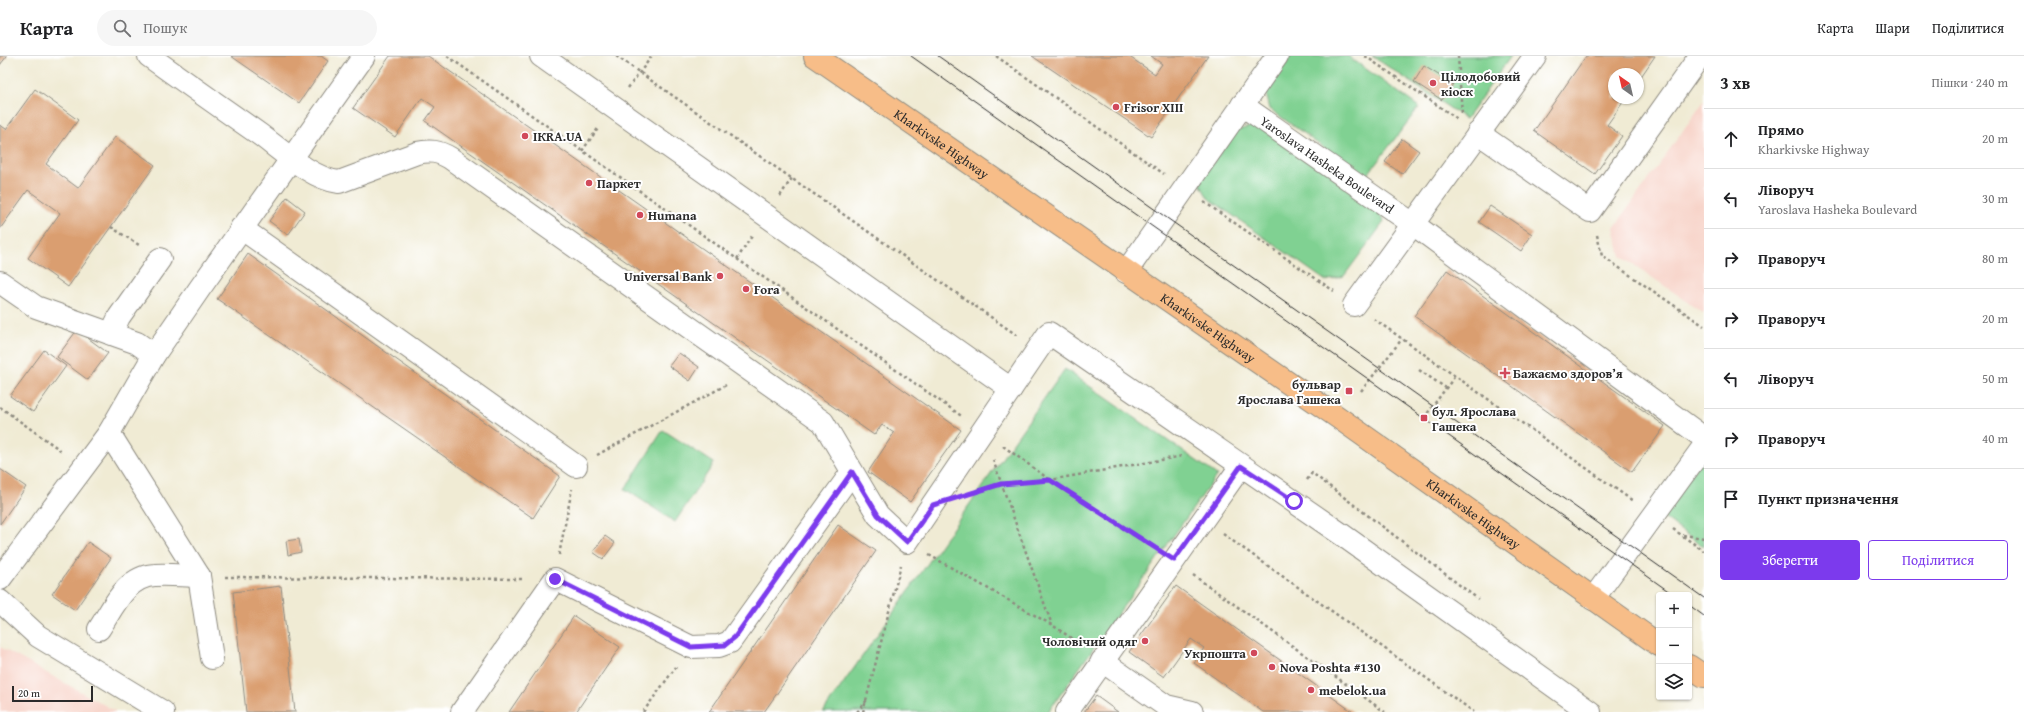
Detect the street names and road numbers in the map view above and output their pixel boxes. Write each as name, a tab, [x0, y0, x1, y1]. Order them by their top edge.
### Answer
street label: Kharkivske Highway	[890, 104, 993, 184]
street label: Yaroslava Hasheka Boulevard	[1256, 111, 1398, 218]
street label: Kharkivske Highway	[1157, 289, 1260, 368]
street label: Kharkivske Highway	[1422, 474, 1525, 554]

